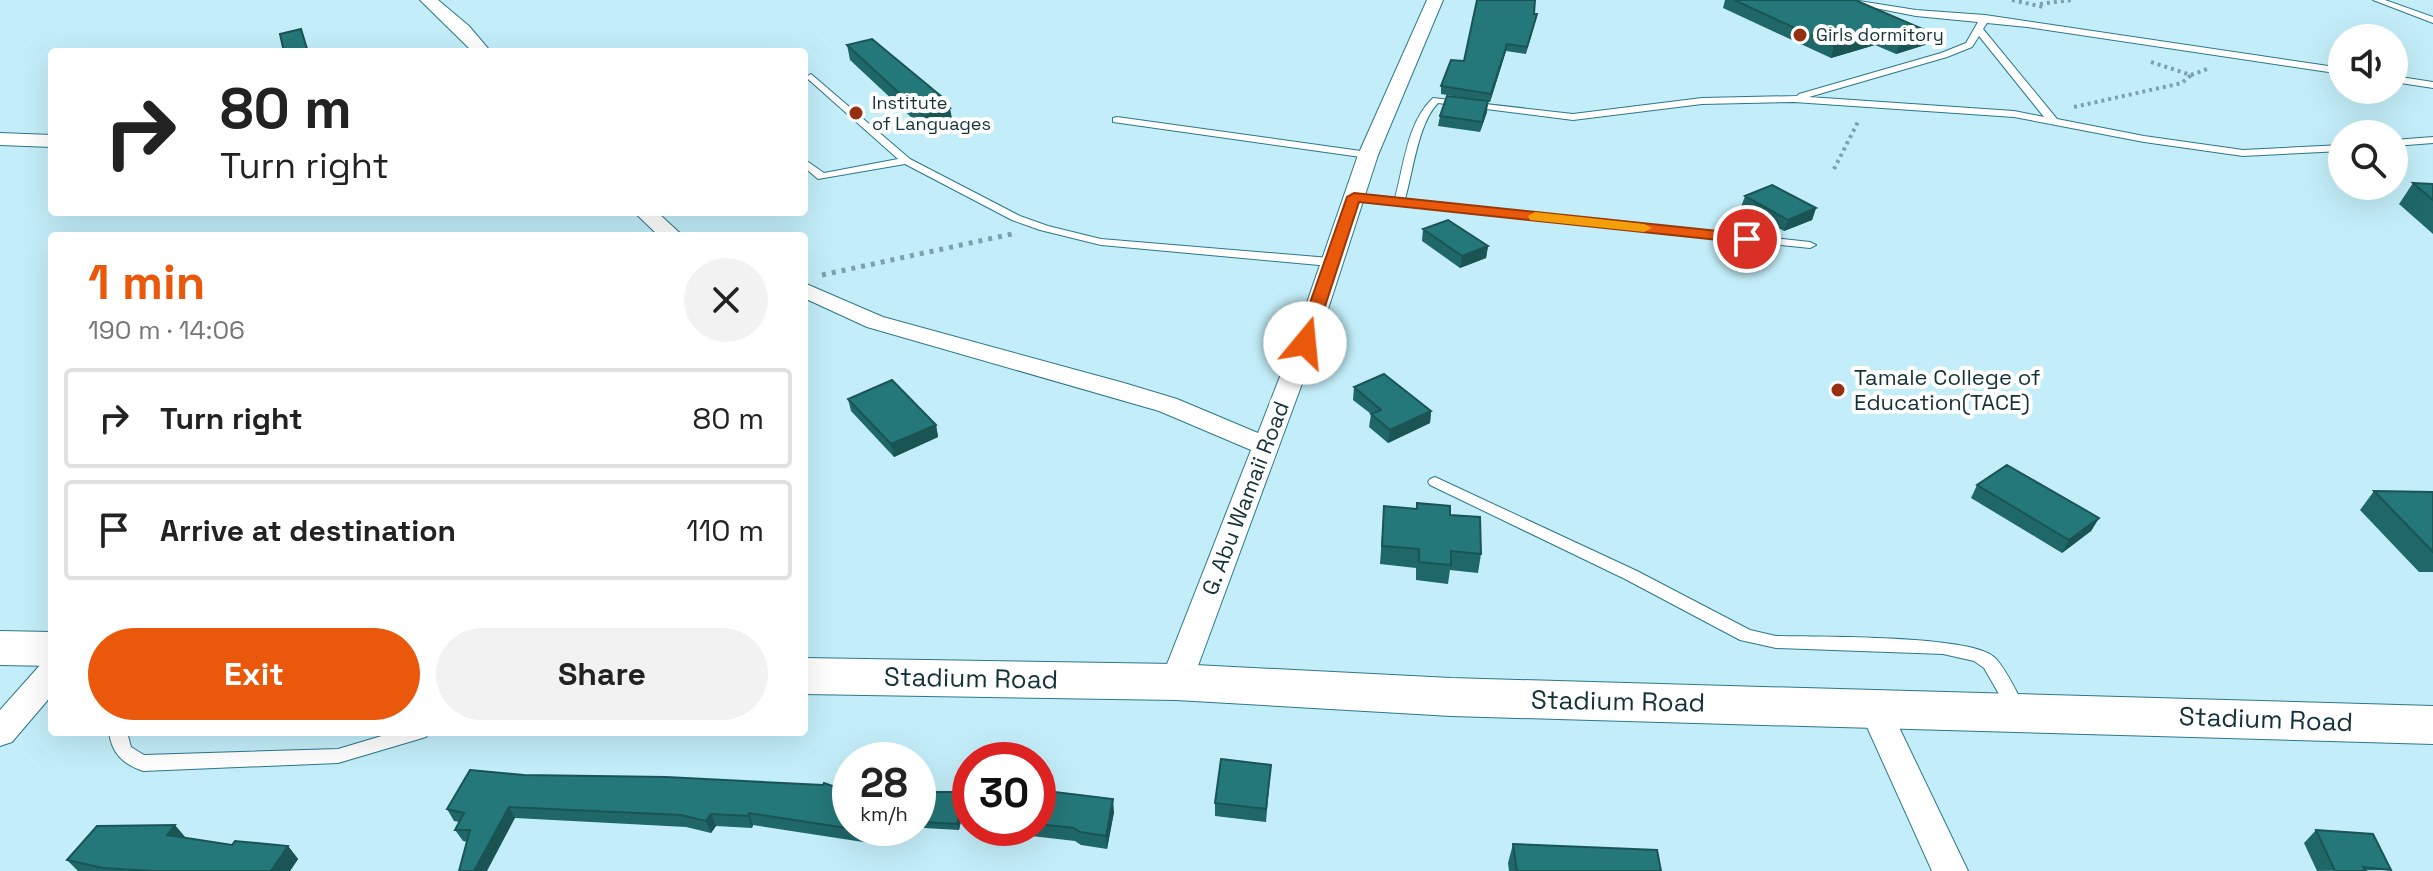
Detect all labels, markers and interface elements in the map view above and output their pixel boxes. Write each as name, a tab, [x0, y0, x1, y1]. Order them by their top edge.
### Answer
place label: Girls dormitory	[1816, 23, 1944, 46]
map controls	[2328, 24, 2408, 200]
button: sound	[2328, 24, 2408, 104]
marker: Girls dormitory	[1791, 26, 1809, 44]
text: 80 m	[220, 73, 352, 144]
icon: right	[88, 80, 192, 184]
place label: Institute of Languages	[872, 91, 991, 135]
marker: Institute of Languages	[847, 104, 865, 122]
button: search	[2328, 120, 2408, 200]
text: Turn right	[220, 143, 389, 189]
pin	[1713, 205, 1781, 273]
icon: arrive	[1725, 217, 1769, 261]
text: 1 min	[88, 252, 205, 313]
button: close	[684, 258, 768, 342]
position arrow	[1263, 301, 1347, 385]
text: 190 m · 14:06	[88, 313, 245, 347]
place label: Tamale College of Education(TACE)	[1854, 363, 2041, 416]
marker: Tamale College of Education(TACE)	[1829, 381, 1847, 399]
icon: right	[92, 396, 136, 440]
street label: G. Abu Wamaii Road	[1195, 397, 1295, 599]
text: Turn right	[160, 399, 303, 438]
text: 80 m	[693, 399, 764, 438]
icon: arrive	[92, 508, 136, 552]
text: Arrive at destination	[160, 511, 456, 550]
text: 110 m	[686, 511, 764, 550]
button: Exit	[88, 628, 420, 720]
button: Share	[436, 628, 768, 720]
street label: Stadium Road	[884, 659, 1058, 697]
street label: Stadium Road	[1531, 682, 1705, 720]
street label: Stadium Road	[2178, 699, 2354, 739]
speed limit sign: 30	[952, 742, 1056, 846]
text: 28	[860, 758, 908, 809]
text: km/h	[860, 801, 908, 827]

